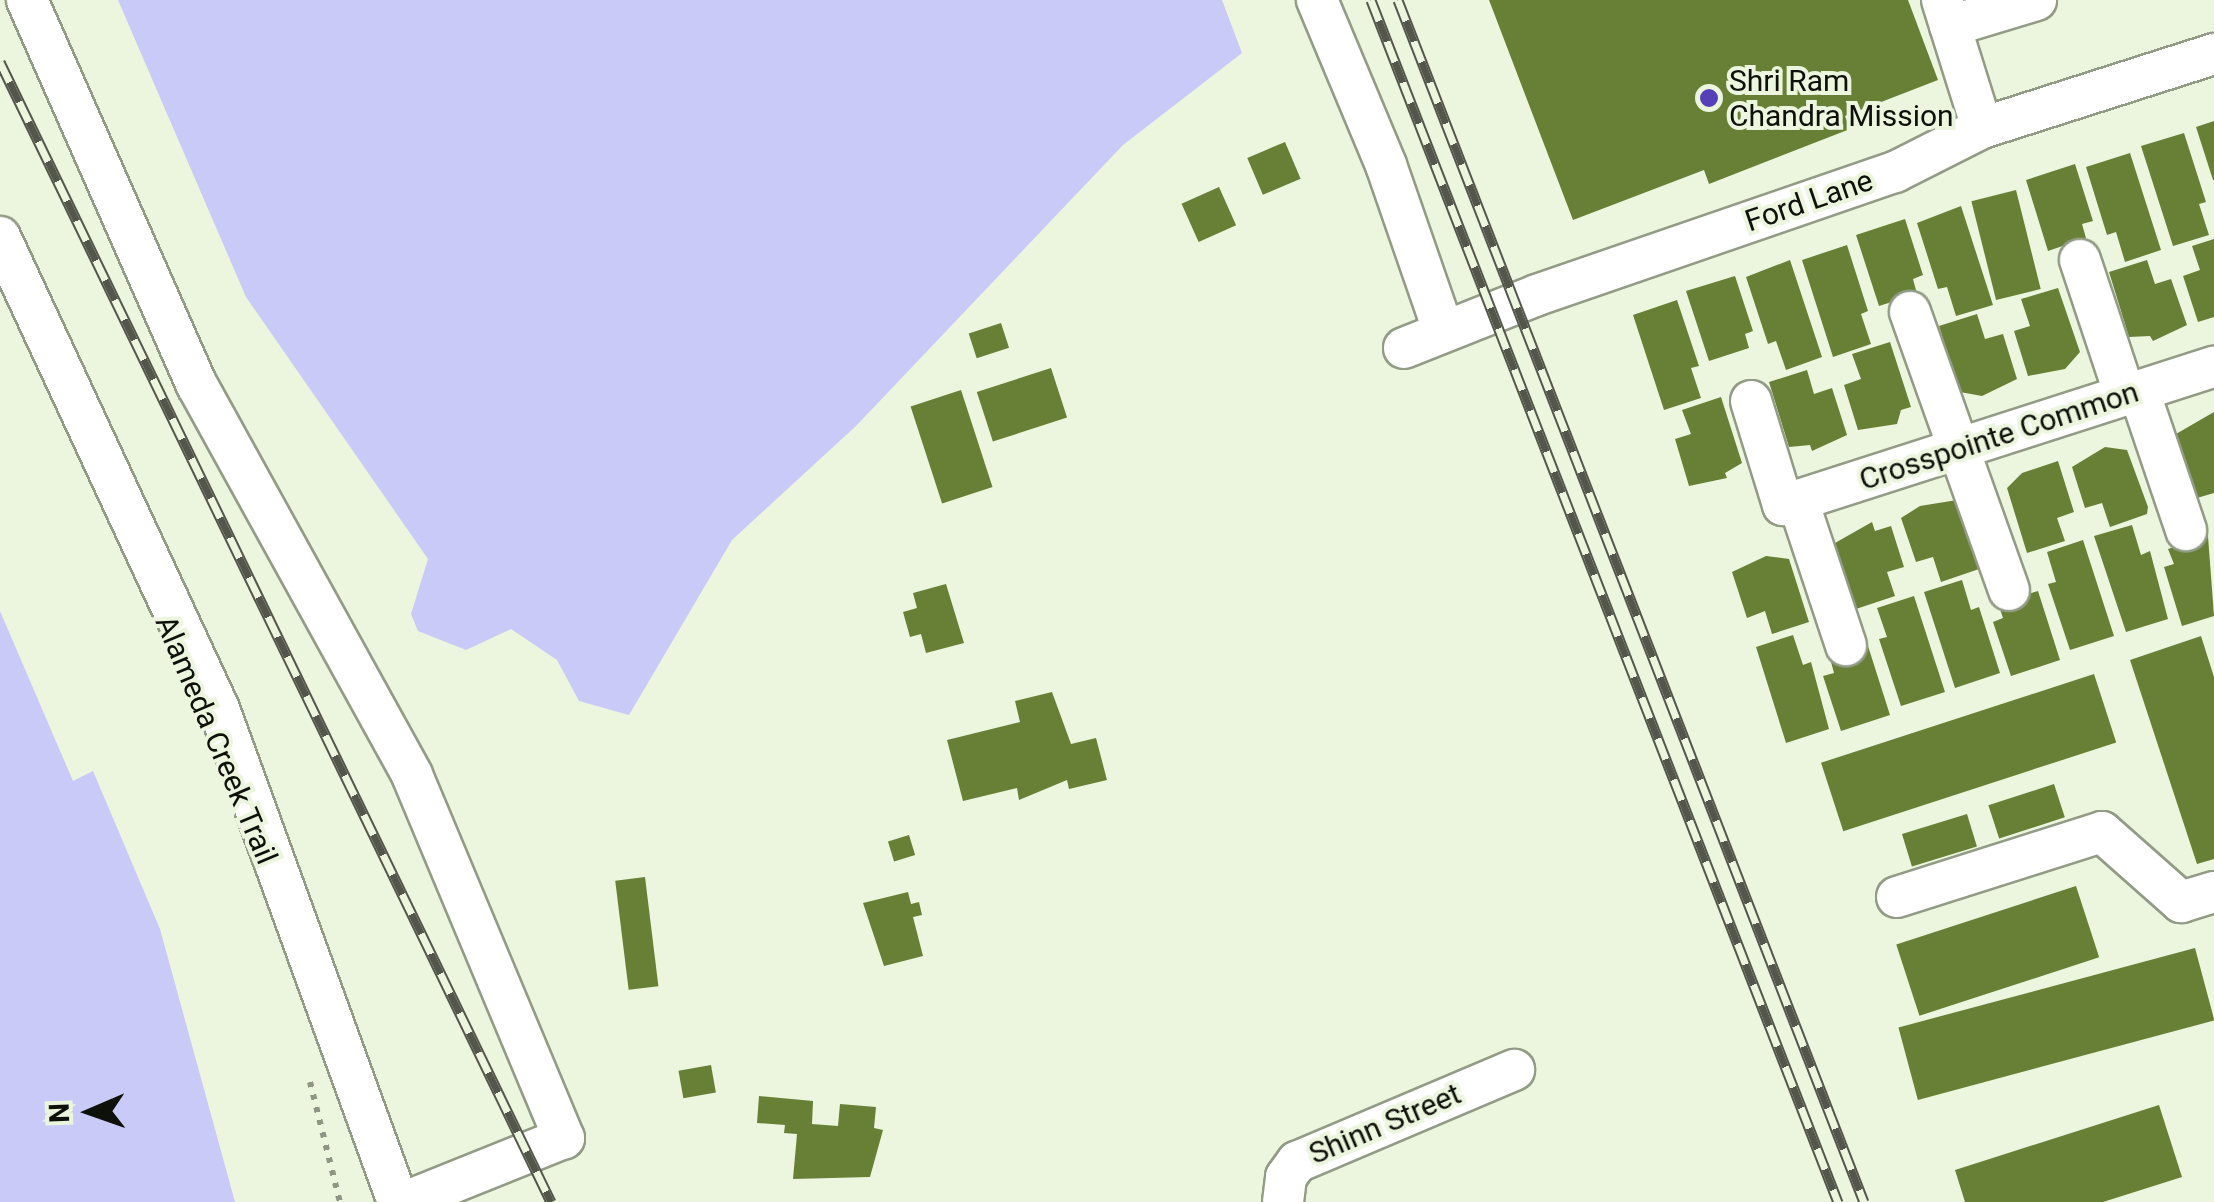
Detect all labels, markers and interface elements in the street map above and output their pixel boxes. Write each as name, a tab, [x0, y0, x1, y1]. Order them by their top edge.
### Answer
place label: Shri Ram Chandra Mission	[1729, 63, 1954, 134]
marker: Shri Ram Chandra Mission	[1698, 87, 1720, 109]
street label: Ford Lane	[1740, 162, 1878, 240]
street label: Crosspointe Common	[1855, 374, 2143, 498]
street label: Alameda Creek Trail	[147, 610, 285, 870]
north arrow	[40, 1062, 140, 1162]
street label: Shinn Street	[1304, 1076, 1466, 1172]
text: N	[43, 1103, 76, 1124]

